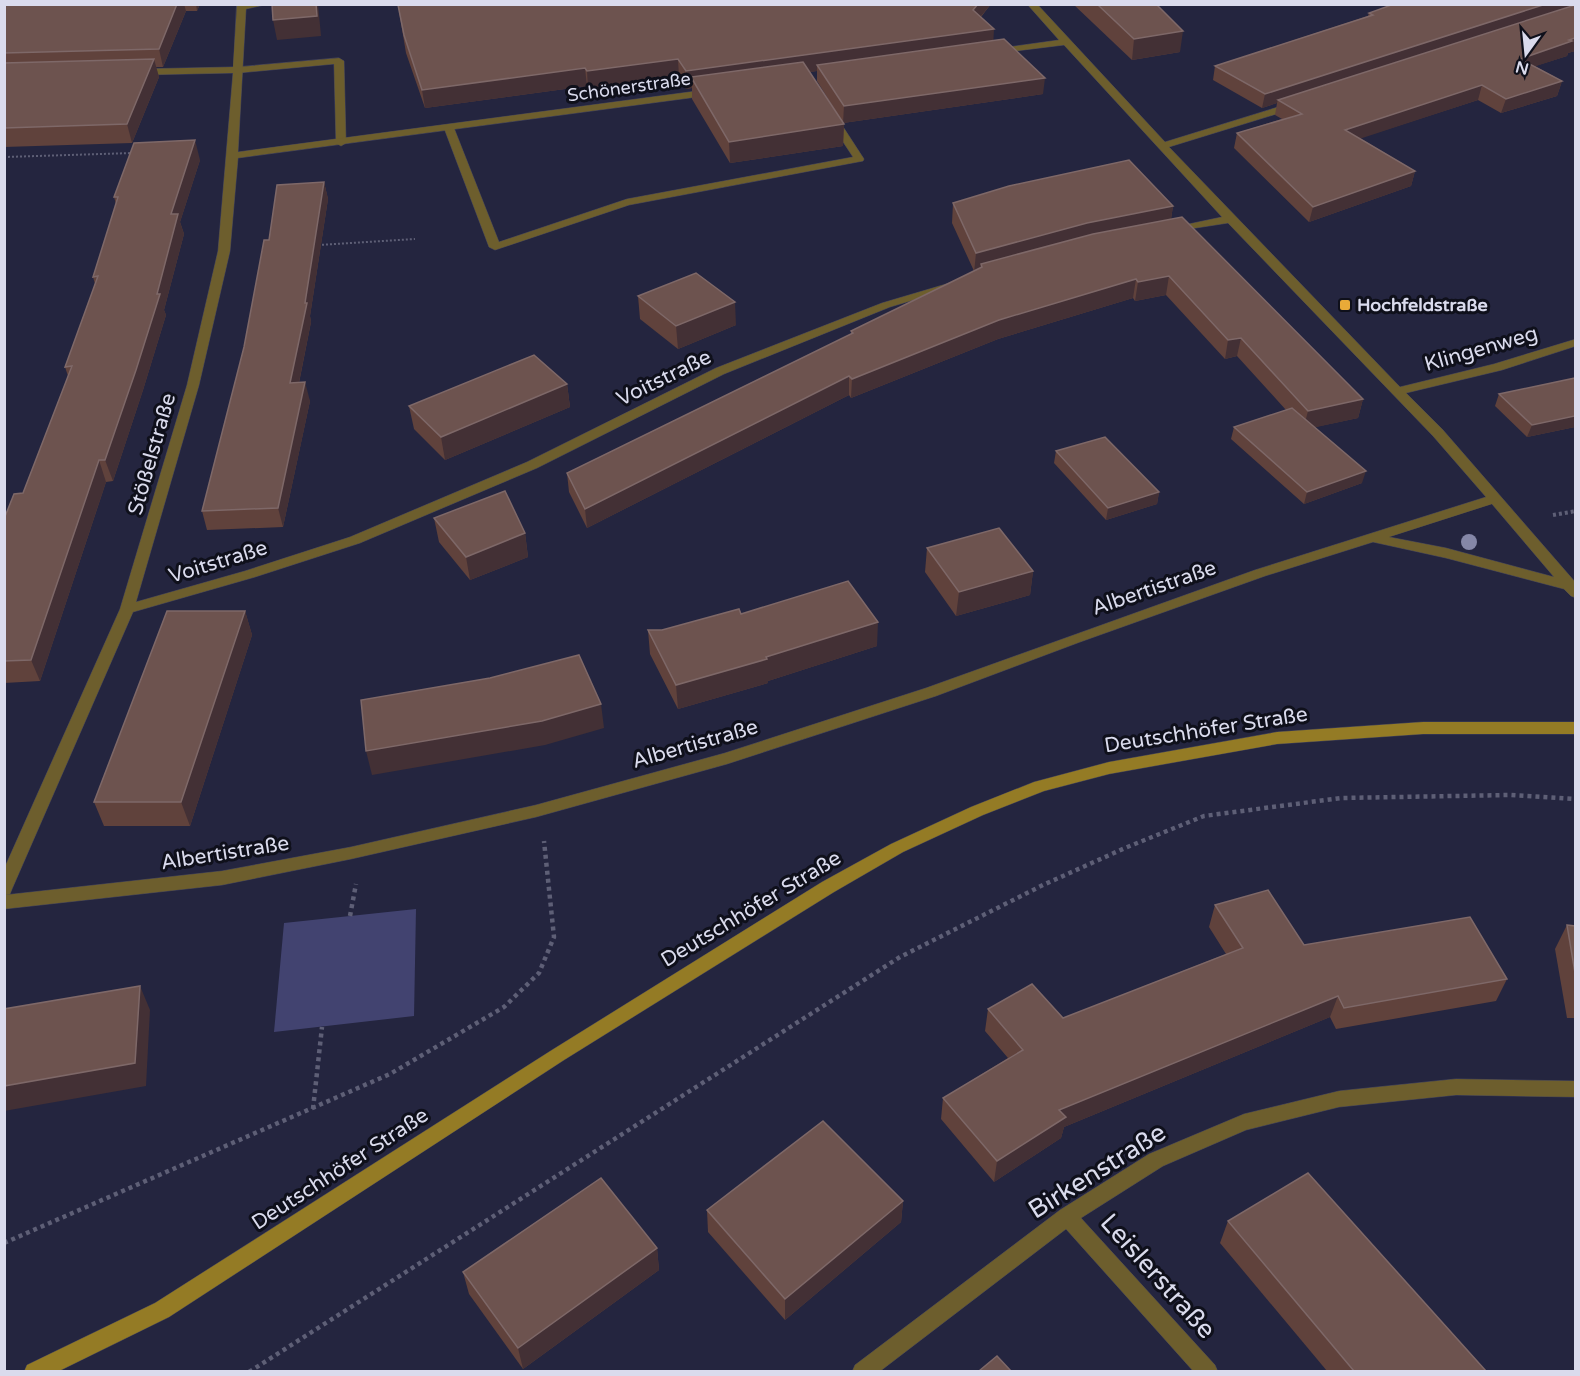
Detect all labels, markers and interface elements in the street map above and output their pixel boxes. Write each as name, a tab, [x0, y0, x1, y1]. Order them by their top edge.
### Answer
north arrow	[1496, 24, 1556, 84]
text: N	[1514, 56, 1531, 79]
street label: Schönerstraße	[566, 67, 692, 107]
place label: Hochfeldstraße	[1357, 294, 1488, 316]
marker: Hochfeldstraße	[1338, 298, 1352, 312]
street label: Klingenweg	[1421, 321, 1541, 377]
street label: Voitstraße	[613, 344, 715, 412]
street label: Stößelstraße	[123, 390, 181, 518]
street label: Voitstraße	[166, 535, 271, 589]
street label: Albertistraße	[1089, 555, 1220, 621]
street label: Deutschhöfer Straße	[1103, 702, 1309, 758]
street label: Albertistraße	[629, 714, 761, 774]
street label: Albertistraße	[159, 830, 291, 875]
street label: Deutschhöfer Straße	[657, 845, 846, 973]
street label: Deutschhöfer Straße	[247, 1103, 433, 1235]
street label: Birkenstraße	[1023, 1116, 1171, 1226]
street label: Leislerstraße	[1094, 1207, 1222, 1345]

